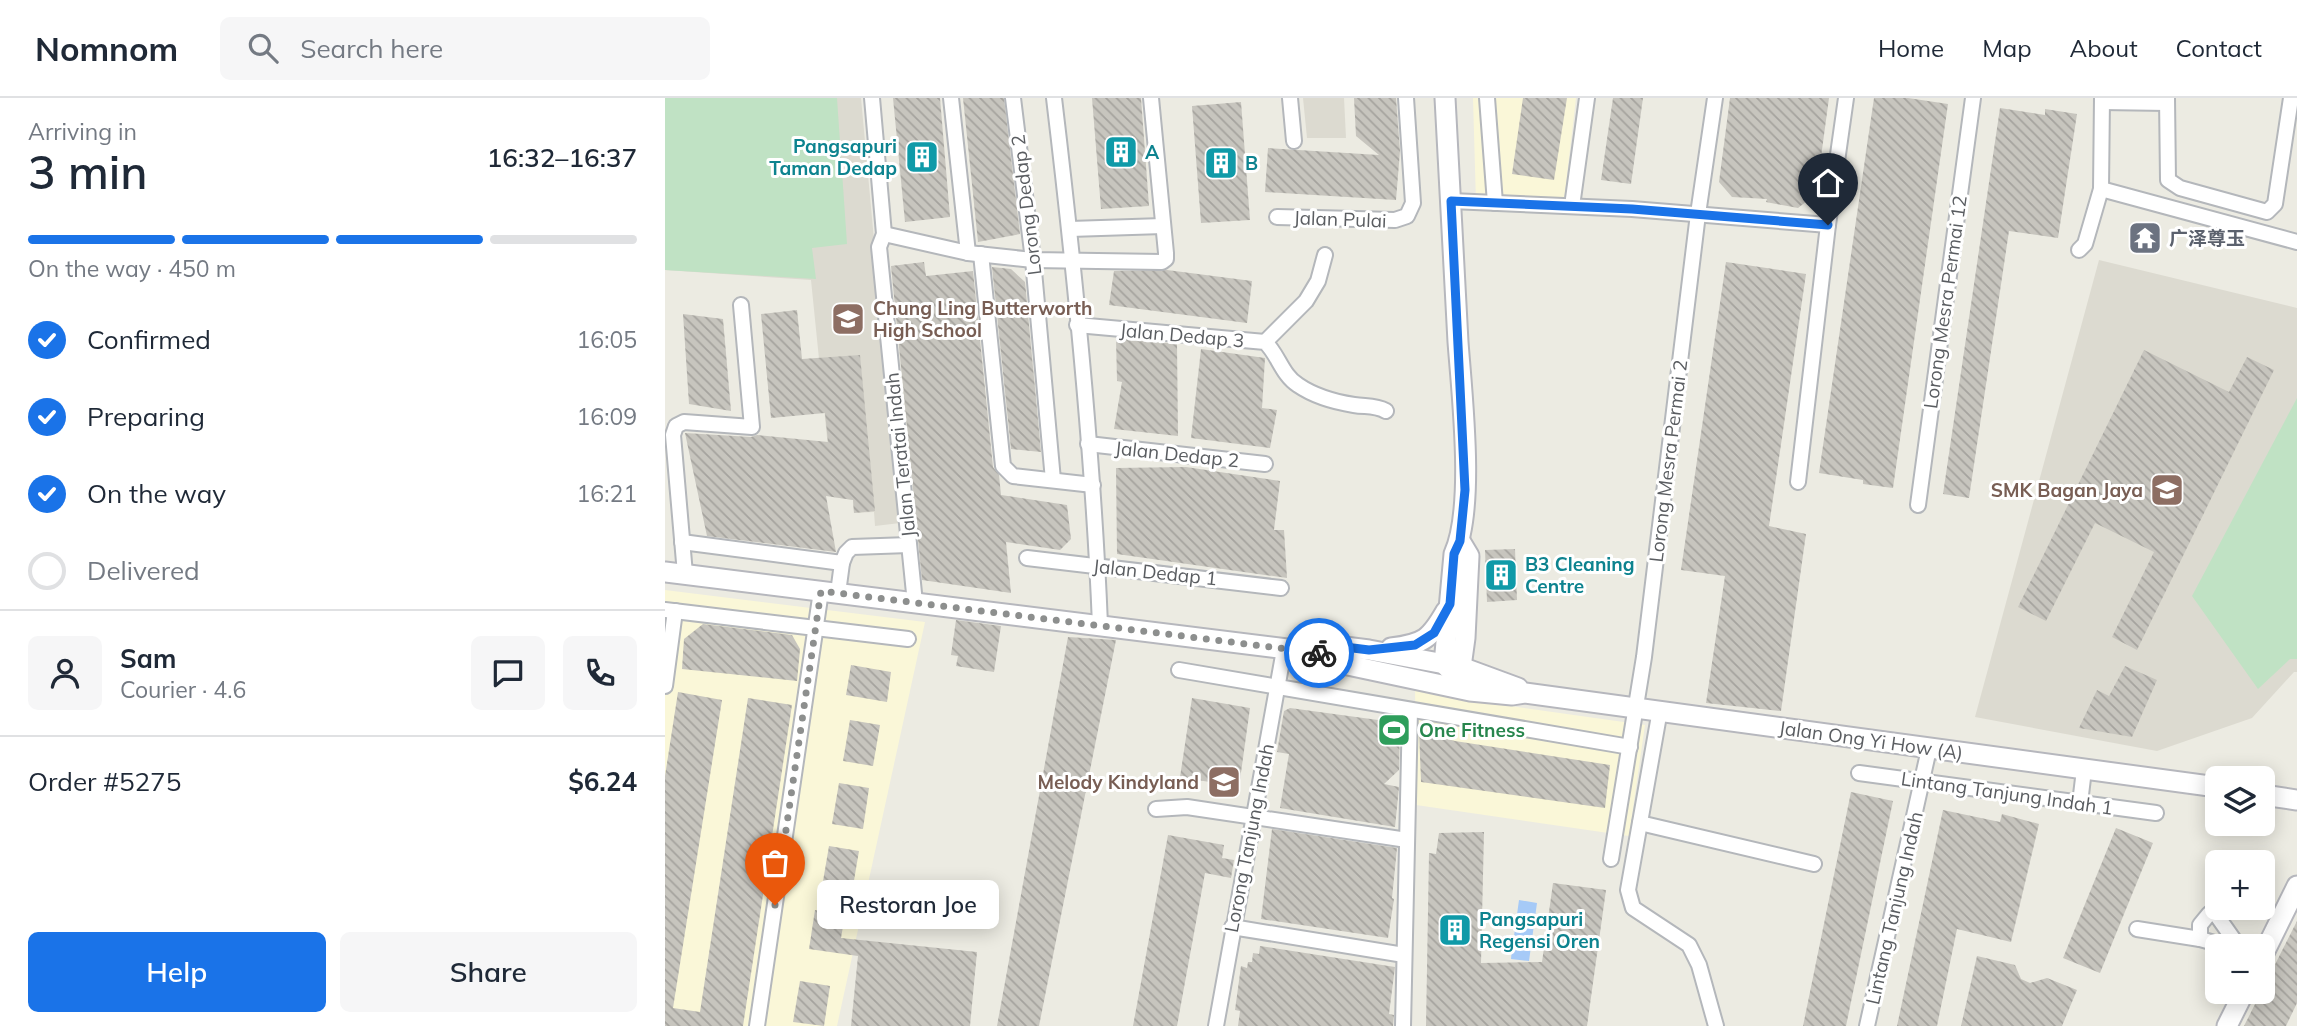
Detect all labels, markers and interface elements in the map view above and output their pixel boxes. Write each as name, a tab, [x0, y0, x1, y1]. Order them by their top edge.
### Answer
search box	[220, 17, 710, 80]
text: Nomnom	[35, 28, 178, 69]
icon: search	[244, 29, 282, 67]
text: Search here	[300, 32, 443, 65]
text: Home	[1878, 33, 1944, 63]
text: Map	[1982, 33, 2032, 63]
text: About	[2070, 33, 2138, 63]
text: Contact	[2176, 33, 2262, 63]
text: Arriving in	[28, 117, 137, 146]
street label: Lorong Dedap 2	[1005, 133, 1047, 277]
building icon: A	[1102, 133, 1140, 171]
place label: Pangsapuri Taman Dedap	[769, 134, 897, 180]
building icon: Pangsapuri Taman Dedap	[903, 138, 941, 176]
place label: A	[1145, 140, 1160, 164]
text: 16:32–16:37	[487, 141, 637, 174]
text: 3 min	[28, 143, 147, 201]
building icon: B	[1202, 144, 1240, 182]
place label: B	[1245, 151, 1258, 175]
pin	[1798, 153, 1858, 225]
icon: home	[1809, 164, 1847, 202]
street label: Lorong Mesra Permai 12	[1918, 194, 1972, 410]
street label: Jalan Pulai	[1293, 205, 1387, 233]
temple icon: 广泽尊玉	[2126, 219, 2164, 257]
place label: 广泽尊玉	[2169, 226, 2245, 250]
text: On the way · 450 m	[28, 254, 236, 283]
place label: Chung Ling Butterworth High School	[873, 296, 1093, 342]
school or university icon: Chung Ling Butterworth High School	[829, 300, 867, 338]
street label: Jalan Dedap 3	[1119, 318, 1245, 352]
icon: check	[28, 321, 66, 359]
text: Confirmed	[87, 323, 211, 356]
text: 16:05	[577, 325, 637, 354]
street label: Lorong Mesra Permai 2	[1644, 358, 1692, 564]
street label: Jalan Teratai Indah	[879, 371, 921, 539]
icon: check	[28, 398, 66, 436]
text: Preparing	[87, 400, 205, 433]
text: 16:09	[577, 402, 637, 431]
street label: Jalan Dedap 2	[1114, 436, 1240, 472]
school or university icon: SMK Bagan Jaya	[2148, 471, 2186, 509]
icon: check	[28, 475, 66, 513]
text: On the way	[87, 477, 226, 510]
place label: SMK Bagan Jaya	[1991, 478, 2143, 502]
text: 16:21	[577, 479, 637, 508]
place label: B3 Cleaning Centre	[1525, 552, 1635, 598]
text: Delivered	[87, 554, 200, 587]
street label: Jalan Dedap 1	[1092, 554, 1218, 590]
building icon: B3 Cleaning Centre	[1482, 556, 1520, 594]
courier	[1284, 618, 1354, 688]
icon: bike	[1300, 634, 1338, 672]
button: person	[28, 636, 102, 710]
button: chat	[471, 636, 545, 710]
button: phone	[563, 636, 637, 710]
text: Sam	[120, 642, 176, 675]
text: Courier · 4.6	[120, 675, 246, 704]
sports icon: One Fitness	[1375, 711, 1413, 749]
street label: Jalan Ong Yi How (A)	[1777, 715, 1965, 765]
place label: One Fitness	[1419, 718, 1525, 742]
street label: Lorong Tanjung Indah	[1219, 742, 1279, 934]
school or university icon: Melody Kindyland	[1205, 763, 1243, 801]
text: Order #5275	[28, 765, 181, 798]
text: $6.24	[568, 765, 637, 798]
street label: Lintang Tanjung Indah 1	[1900, 766, 2114, 820]
map controls	[2205, 766, 2275, 1004]
button: layers	[2205, 766, 2275, 836]
place label: Melody Kindyland	[1037, 770, 1199, 794]
street label: Lintang Tanjung Indah	[1860, 809, 1928, 1007]
pin	[745, 833, 805, 905]
icon: bag	[756, 844, 794, 882]
button: +	[2205, 850, 2275, 920]
callout: Restoran Joe	[817, 880, 999, 930]
text: Restoran Joe	[839, 890, 977, 919]
place label: Pangsapuri Regensi Oren	[1479, 907, 1600, 953]
building icon: Pangsapuri Regensi Oren	[1436, 911, 1474, 949]
button: Help	[28, 932, 326, 1012]
button: Share	[340, 932, 637, 1012]
button: −	[2205, 934, 2275, 1004]

